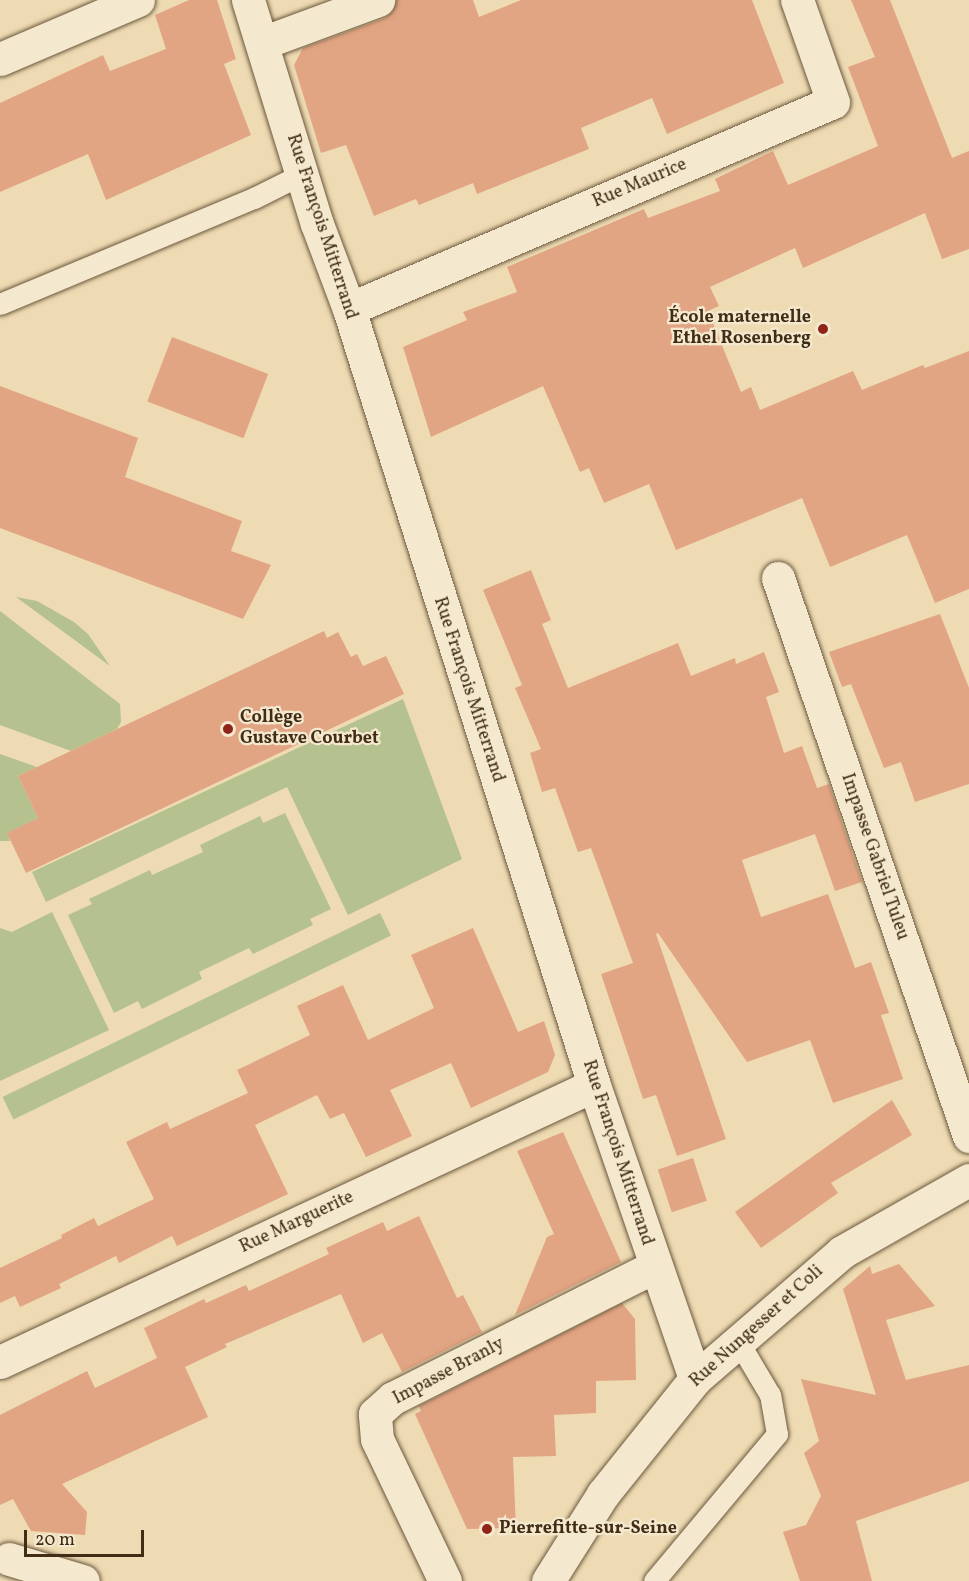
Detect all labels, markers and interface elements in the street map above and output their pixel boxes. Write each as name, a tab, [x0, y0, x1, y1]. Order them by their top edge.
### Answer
street label: Rue François Mitterrand	[281, 132, 361, 322]
street label: Rue Maurice	[590, 155, 690, 213]
place label: École maternelle Ethel Rosenberg	[669, 308, 811, 350]
marker: École maternelle Ethel Rosenberg	[816, 322, 830, 336]
street label: Rue François Mitterrand	[428, 595, 508, 785]
place label: Collège Gustave Courbet	[240, 708, 379, 750]
marker: Collège Gustave Courbet	[221, 722, 235, 736]
street label: Impasse Gabriel Tuleu	[835, 771, 913, 943]
street label: Rue François Mitterrand	[577, 1058, 657, 1248]
street label: Rue Marguerite	[237, 1187, 357, 1259]
street label: Rue Nungesser et Coli	[686, 1261, 828, 1393]
street label: Impasse Branly	[390, 1334, 508, 1410]
scale bar	[27, 1518, 147, 1556]
place label: Pierrefitte-sur-Seine	[499, 1518, 677, 1540]
marker: Pierrefitte-sur-Seine	[480, 1522, 494, 1536]
text: 20 m	[35, 1528, 75, 1553]

